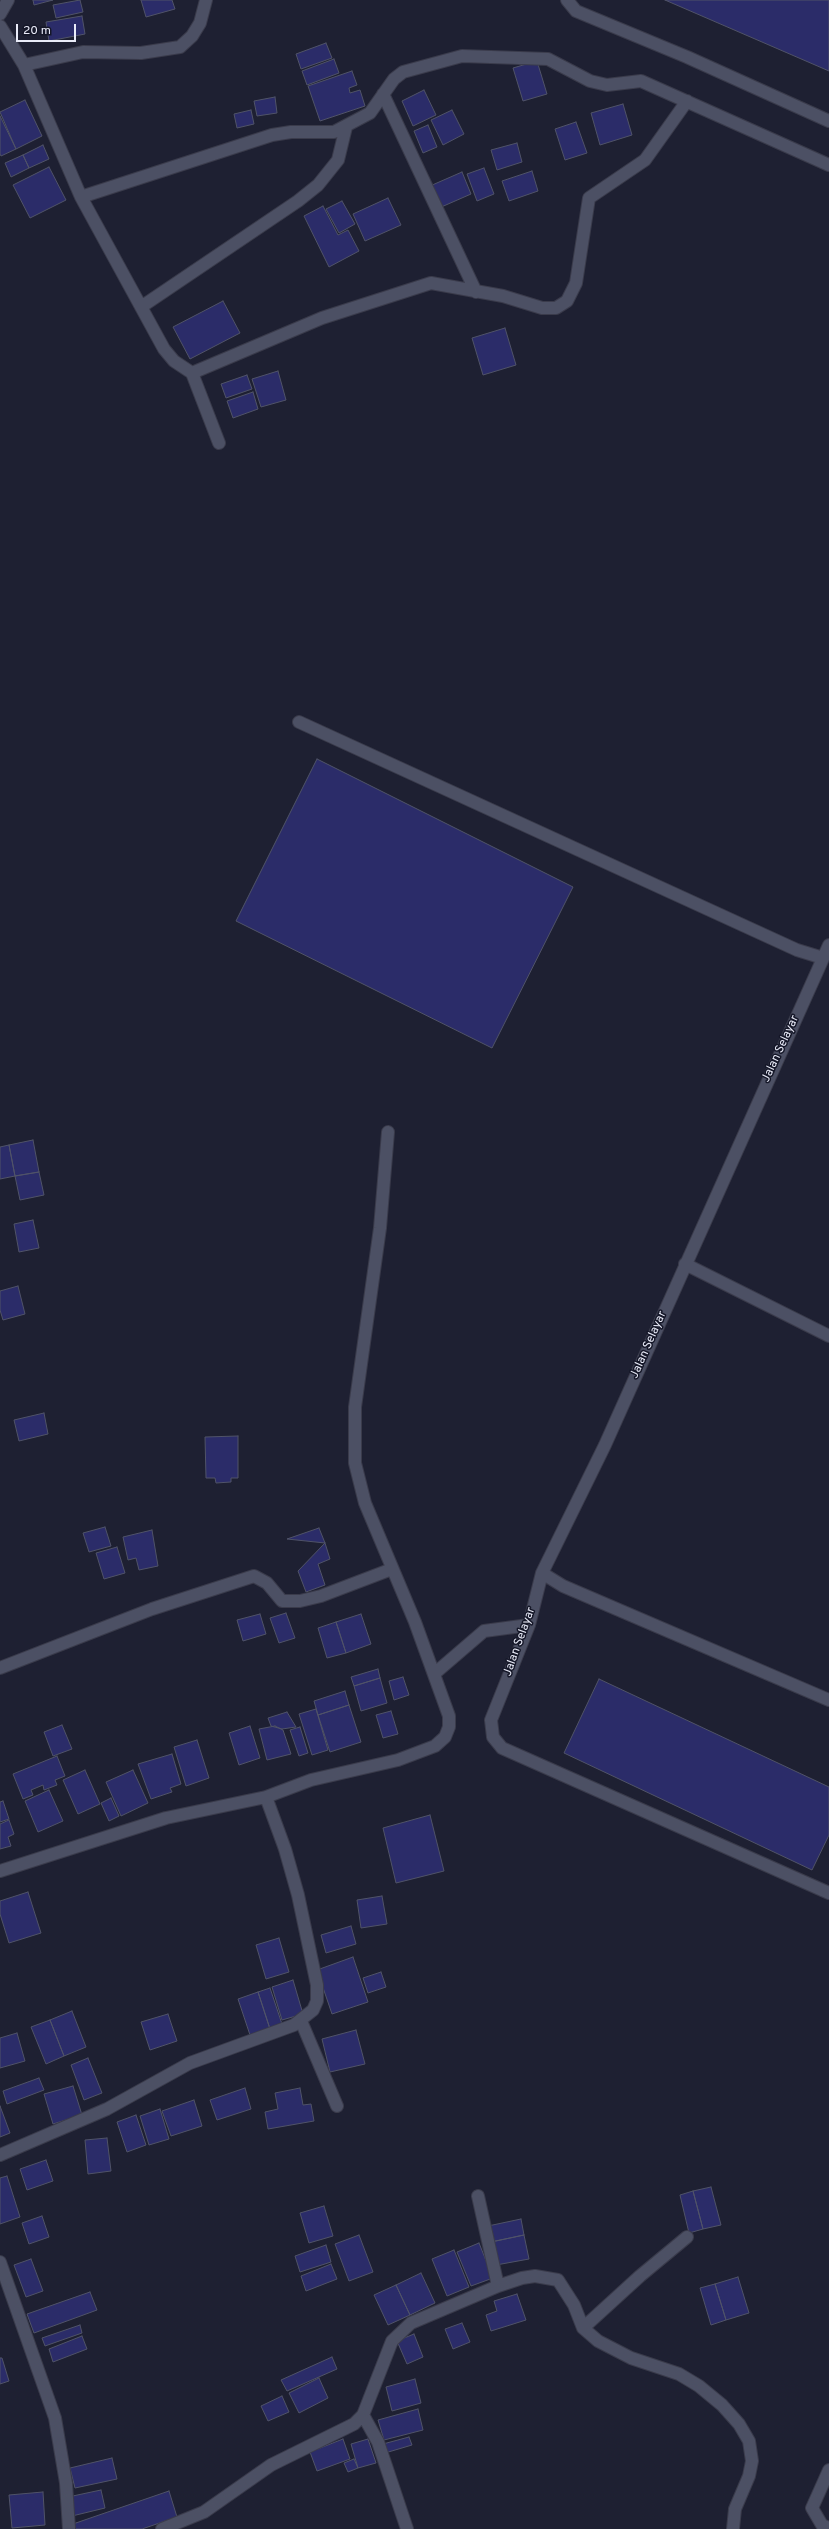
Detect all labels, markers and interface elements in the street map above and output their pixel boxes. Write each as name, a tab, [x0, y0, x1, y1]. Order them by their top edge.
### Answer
scale bar	[18, 16, 78, 42]
text: 20 m	[23, 23, 51, 39]
street label: Jalan Selayar	[759, 1013, 803, 1085]
street label: Jalan Selayar	[628, 1309, 670, 1381]
street label: Jalan Selayar	[501, 1606, 539, 1678]

